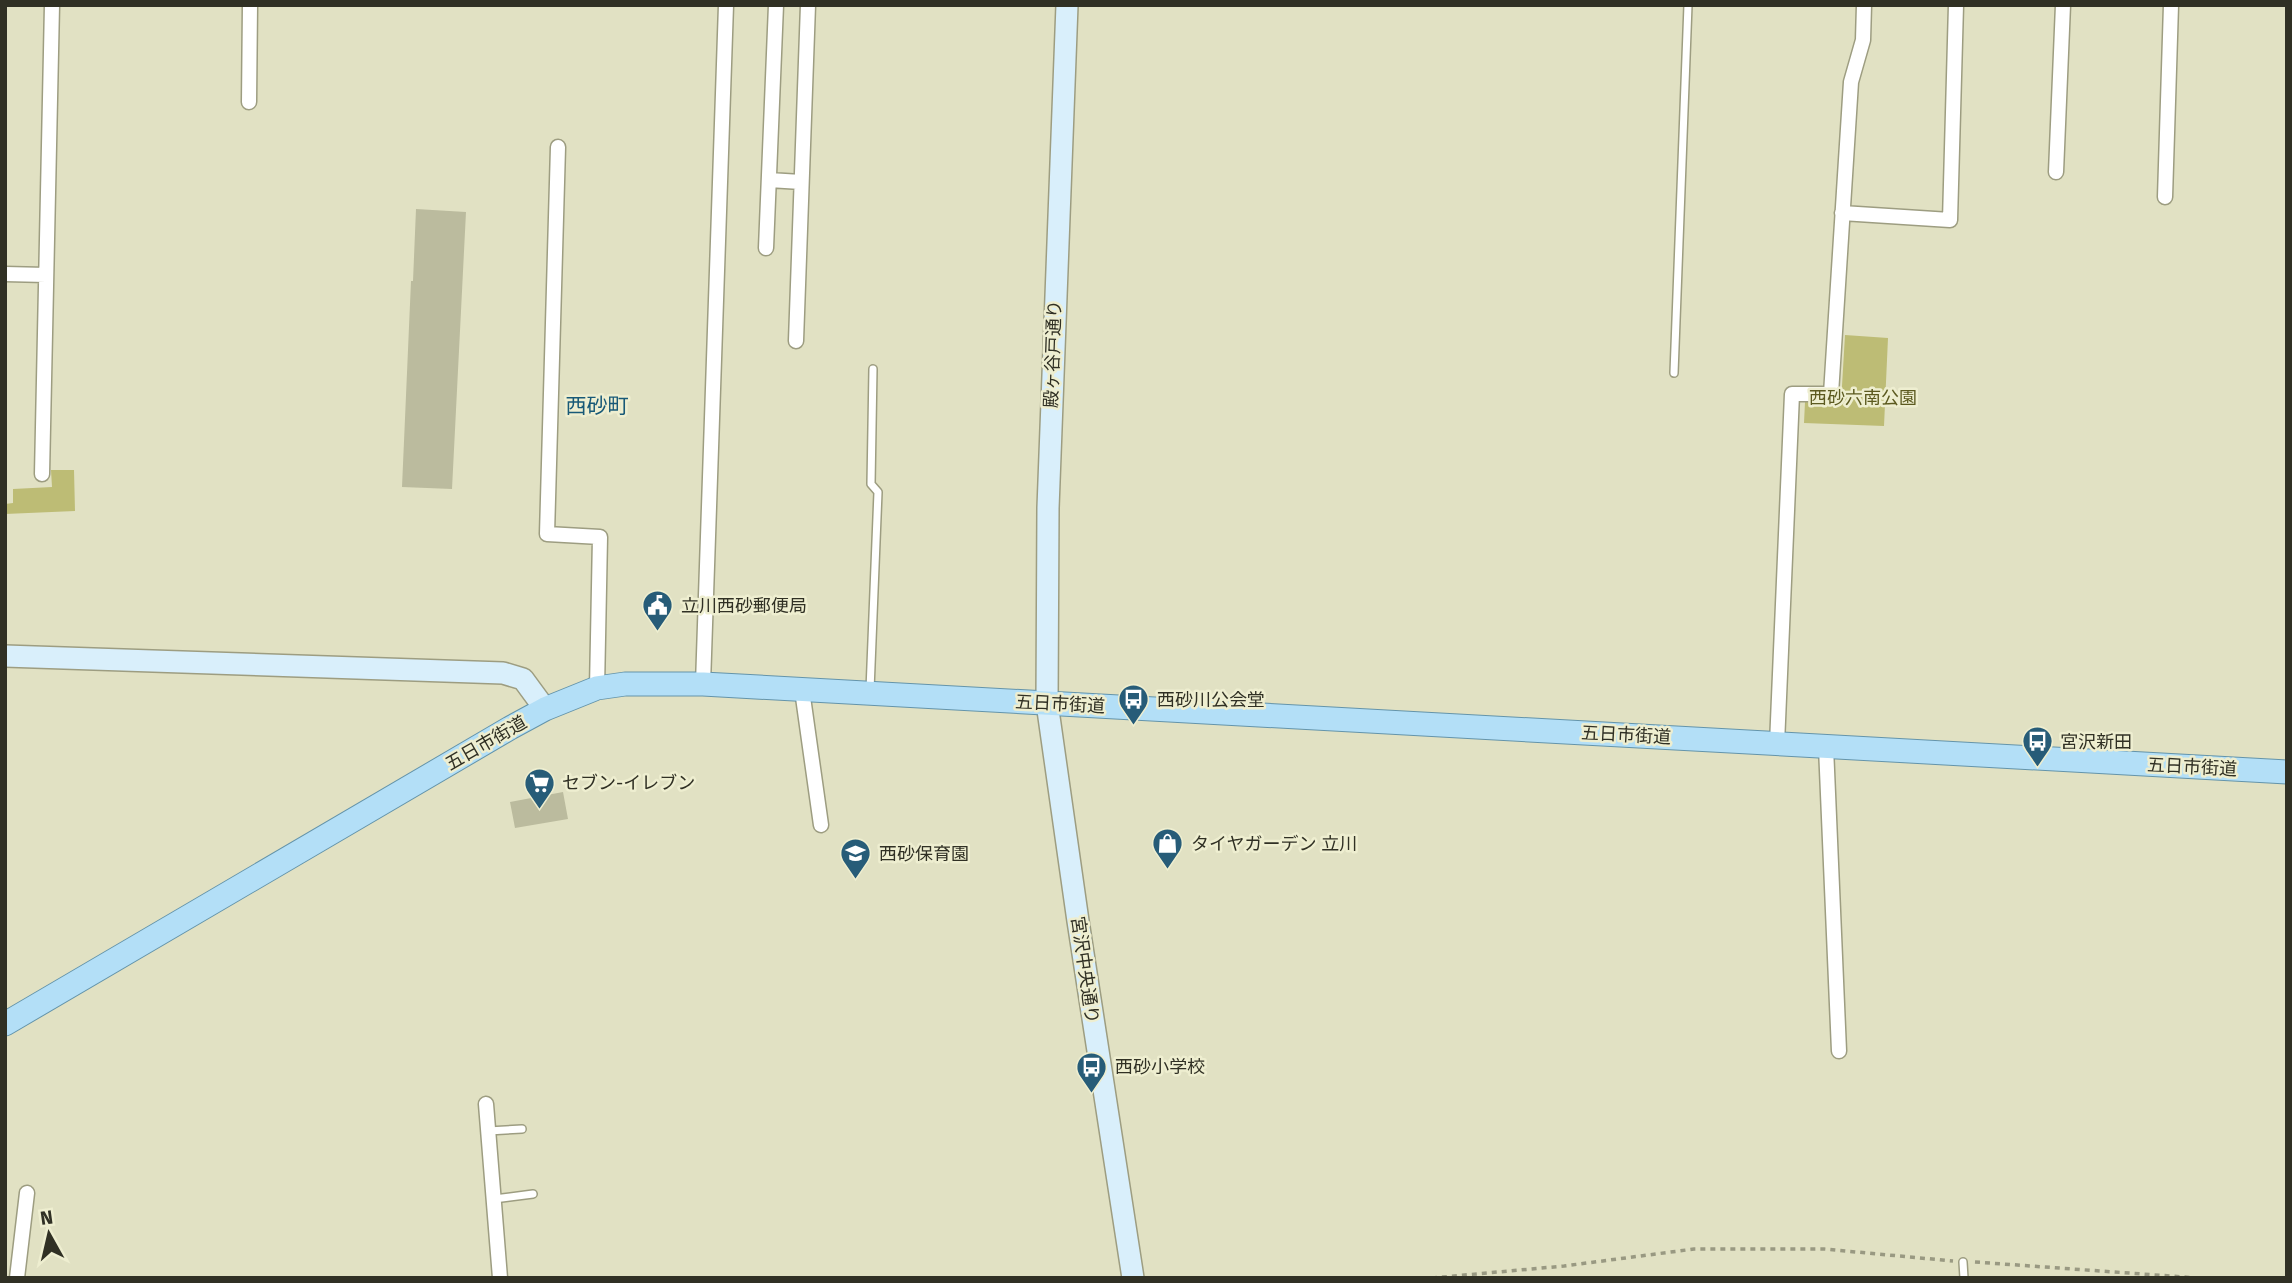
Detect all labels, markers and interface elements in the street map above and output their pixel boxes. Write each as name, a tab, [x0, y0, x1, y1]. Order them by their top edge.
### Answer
street label: 殿ヶ谷戸通り	[1040, 300, 1066, 408]
park label: 西砂六南公園	[1809, 387, 1917, 409]
district label: 西砂町	[566, 393, 629, 419]
public building icon: 立川西砂郵便局	[641, 589, 675, 633]
place label: 立川西砂郵便局	[681, 595, 807, 617]
bus stop icon: 西砂川公会堂	[1117, 683, 1151, 727]
place label: 西砂川公会堂	[1157, 689, 1265, 711]
street label: 五日市街道	[1014, 691, 1106, 717]
street label: 五日市街道	[442, 711, 530, 775]
street label: 五日市街道	[1580, 722, 1672, 748]
bus stop icon: 宮沢新田	[2020, 725, 2054, 769]
place label: 宮沢新田	[2060, 731, 2132, 753]
street label: 五日市街道	[2146, 754, 2238, 780]
supermarket icon: セブン-イレブン	[522, 766, 556, 810]
place label: セブン-イレブン	[562, 772, 695, 794]
shop icon: タイヤガーデン 立川	[1151, 827, 1185, 871]
place label: タイヤガーデン 立川	[1191, 833, 1357, 855]
school or university icon: 西砂保育園	[839, 837, 873, 881]
place label: 西砂保育園	[879, 843, 969, 865]
street label: 宮沢中央通り	[1067, 915, 1103, 1025]
bus stop icon: 西砂小学校	[1075, 1050, 1109, 1094]
place label: 西砂小学校	[1115, 1056, 1205, 1078]
north arrow	[14, 1199, 84, 1269]
text: N	[39, 1205, 55, 1230]

